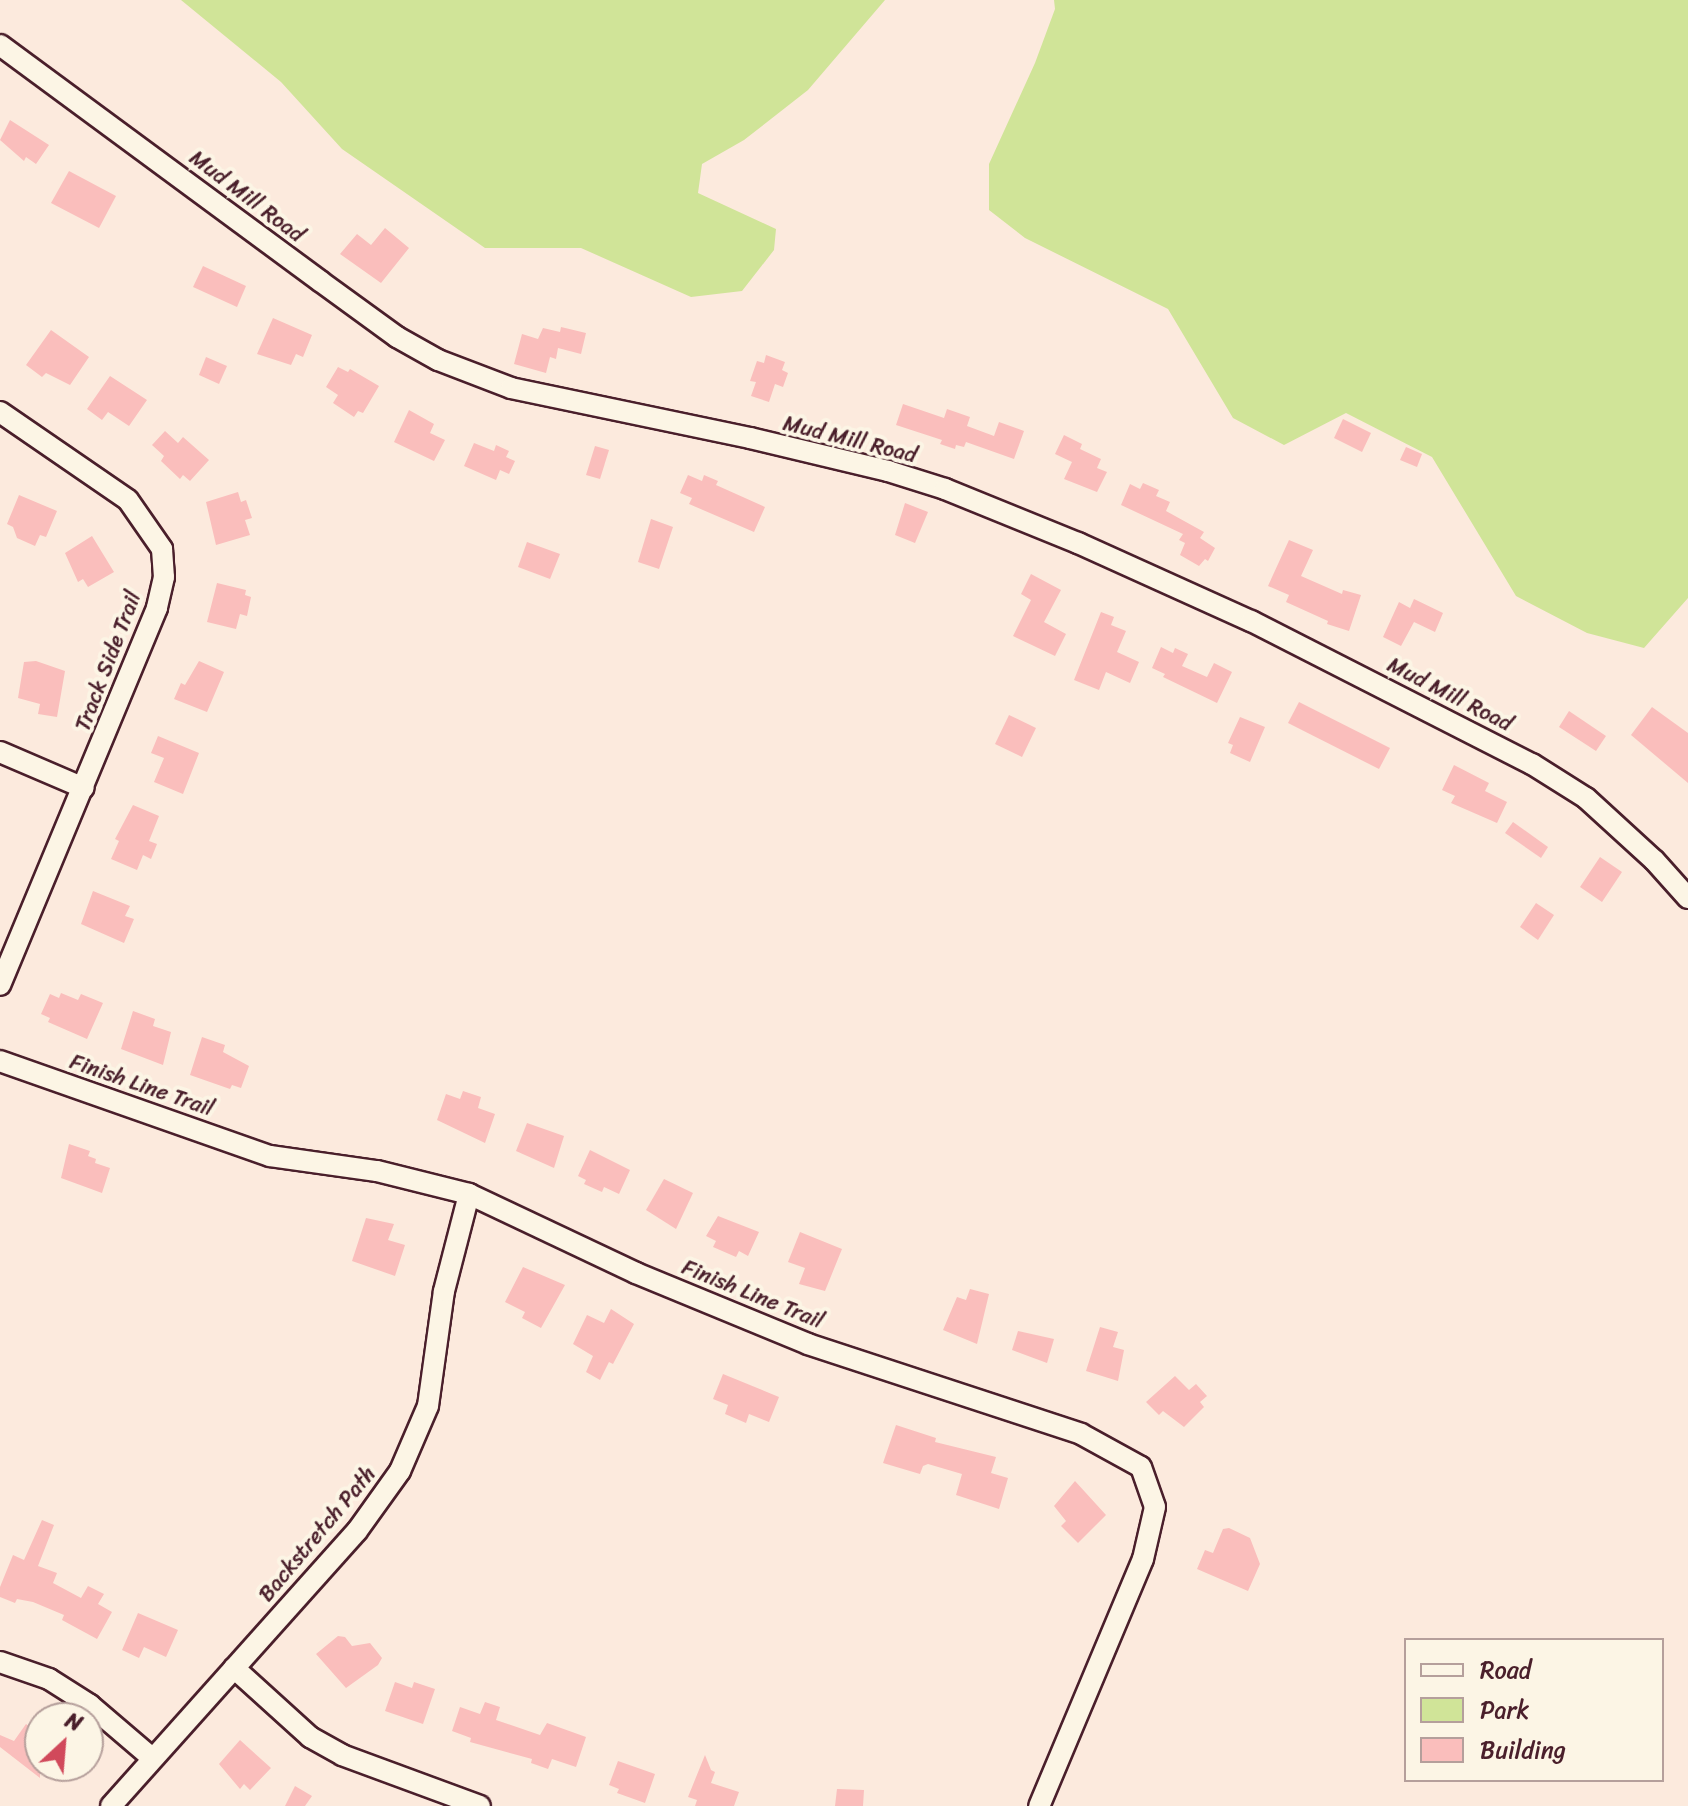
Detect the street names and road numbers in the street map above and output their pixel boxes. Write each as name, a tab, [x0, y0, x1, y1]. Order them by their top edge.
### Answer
street label: Mud Mill Road	[185, 144, 309, 248]
street label: Mud Mill Road	[781, 410, 919, 468]
street label: Track Side Trail	[69, 586, 147, 736]
street label: Mud Mill Road	[1383, 651, 1517, 737]
street label: Finish Line Trail	[66, 1048, 218, 1122]
street label: Finish Line Trail	[678, 1253, 828, 1335]
street label: Backstretch Path	[253, 1461, 381, 1607]

